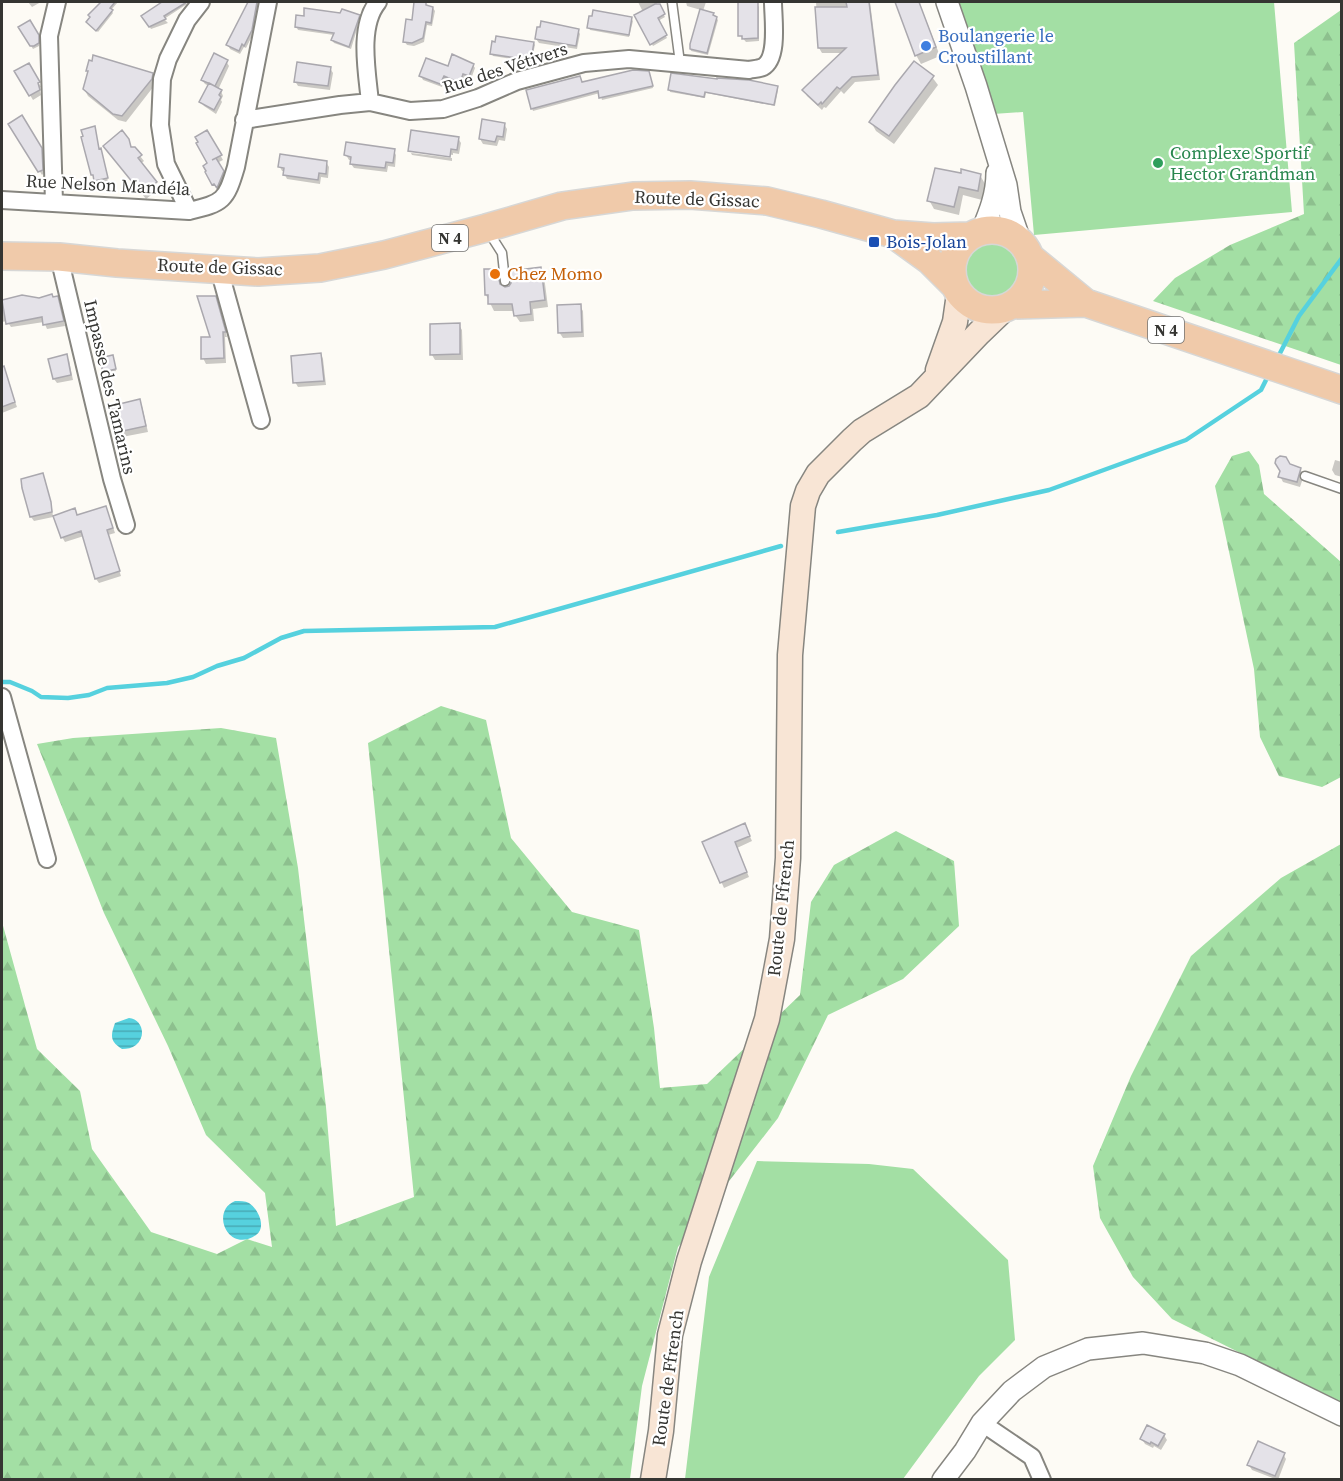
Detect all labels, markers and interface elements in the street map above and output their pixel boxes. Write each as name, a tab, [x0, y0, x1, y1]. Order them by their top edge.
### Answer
place label: Boulangerie le Croustillant	[938, 23, 1054, 69]
street label: Rue des Vétivers	[439, 35, 571, 100]
marker: Boulangerie le Croustillant	[919, 39, 933, 53]
place label: Complexe Sportif Hector Grandman	[1170, 140, 1315, 186]
marker: Complexe Sportif Hector Grandman	[1151, 156, 1165, 170]
street label: Rue Nelson Mandéla	[25, 168, 192, 201]
street label: Route de Gissac	[634, 184, 761, 213]
road number: N 4	[432, 225, 468, 251]
place label: Bois-Jolan	[886, 229, 967, 254]
marker: Bois-Jolan	[867, 235, 881, 249]
street label: Route de Gissac	[157, 252, 284, 281]
place label: Chez Momo	[507, 261, 603, 286]
marker: Chez Momo	[488, 267, 502, 281]
street label: Impasse des Tamarins	[78, 297, 143, 477]
road number: N 4	[1148, 317, 1184, 343]
street label: Route de Ffrench	[761, 838, 800, 978]
street label: Route de Ffrench	[646, 1308, 689, 1448]

